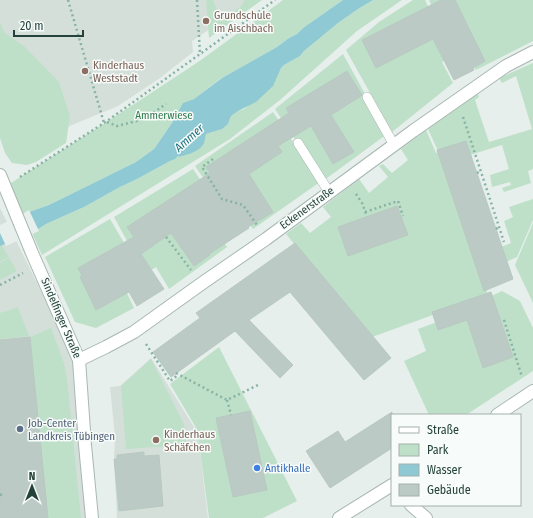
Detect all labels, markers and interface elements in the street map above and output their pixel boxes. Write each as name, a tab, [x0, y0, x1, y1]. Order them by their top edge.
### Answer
place label: Grundschule im Aischbach	[214, 9, 273, 35]
scale bar	[14, 12, 83, 38]
marker: Grundschule im Aischbach	[201, 16, 211, 26]
text: 20 m	[20, 19, 44, 33]
place label: Kinderhaus Weststadt	[93, 59, 144, 85]
marker: Kinderhaus Weststadt	[80, 66, 90, 76]
park label: Ammerwiese	[135, 109, 193, 122]
water label: Ammer	[171, 121, 207, 155]
street label: Eckenerstraße	[277, 184, 337, 232]
street label: Sindelfinger Straße	[38, 276, 84, 360]
legend	[391, 414, 521, 506]
place label: Job-Center Landkreis Tübingen	[28, 417, 115, 443]
text: Straße	[427, 423, 459, 437]
marker: Job-Center Landkreis Tübingen	[15, 424, 25, 434]
place label: Kinderhaus Schäfchen	[164, 428, 215, 454]
marker: Kinderhaus Schäfchen	[151, 435, 161, 445]
text: Park	[427, 443, 449, 457]
place label: Antikhalle	[265, 462, 310, 475]
marker: Antikhalle	[252, 463, 262, 473]
text: Wasser	[427, 463, 462, 477]
north arrow	[12, 466, 52, 506]
text: N	[29, 470, 35, 483]
text: Gebäude	[427, 483, 471, 497]

